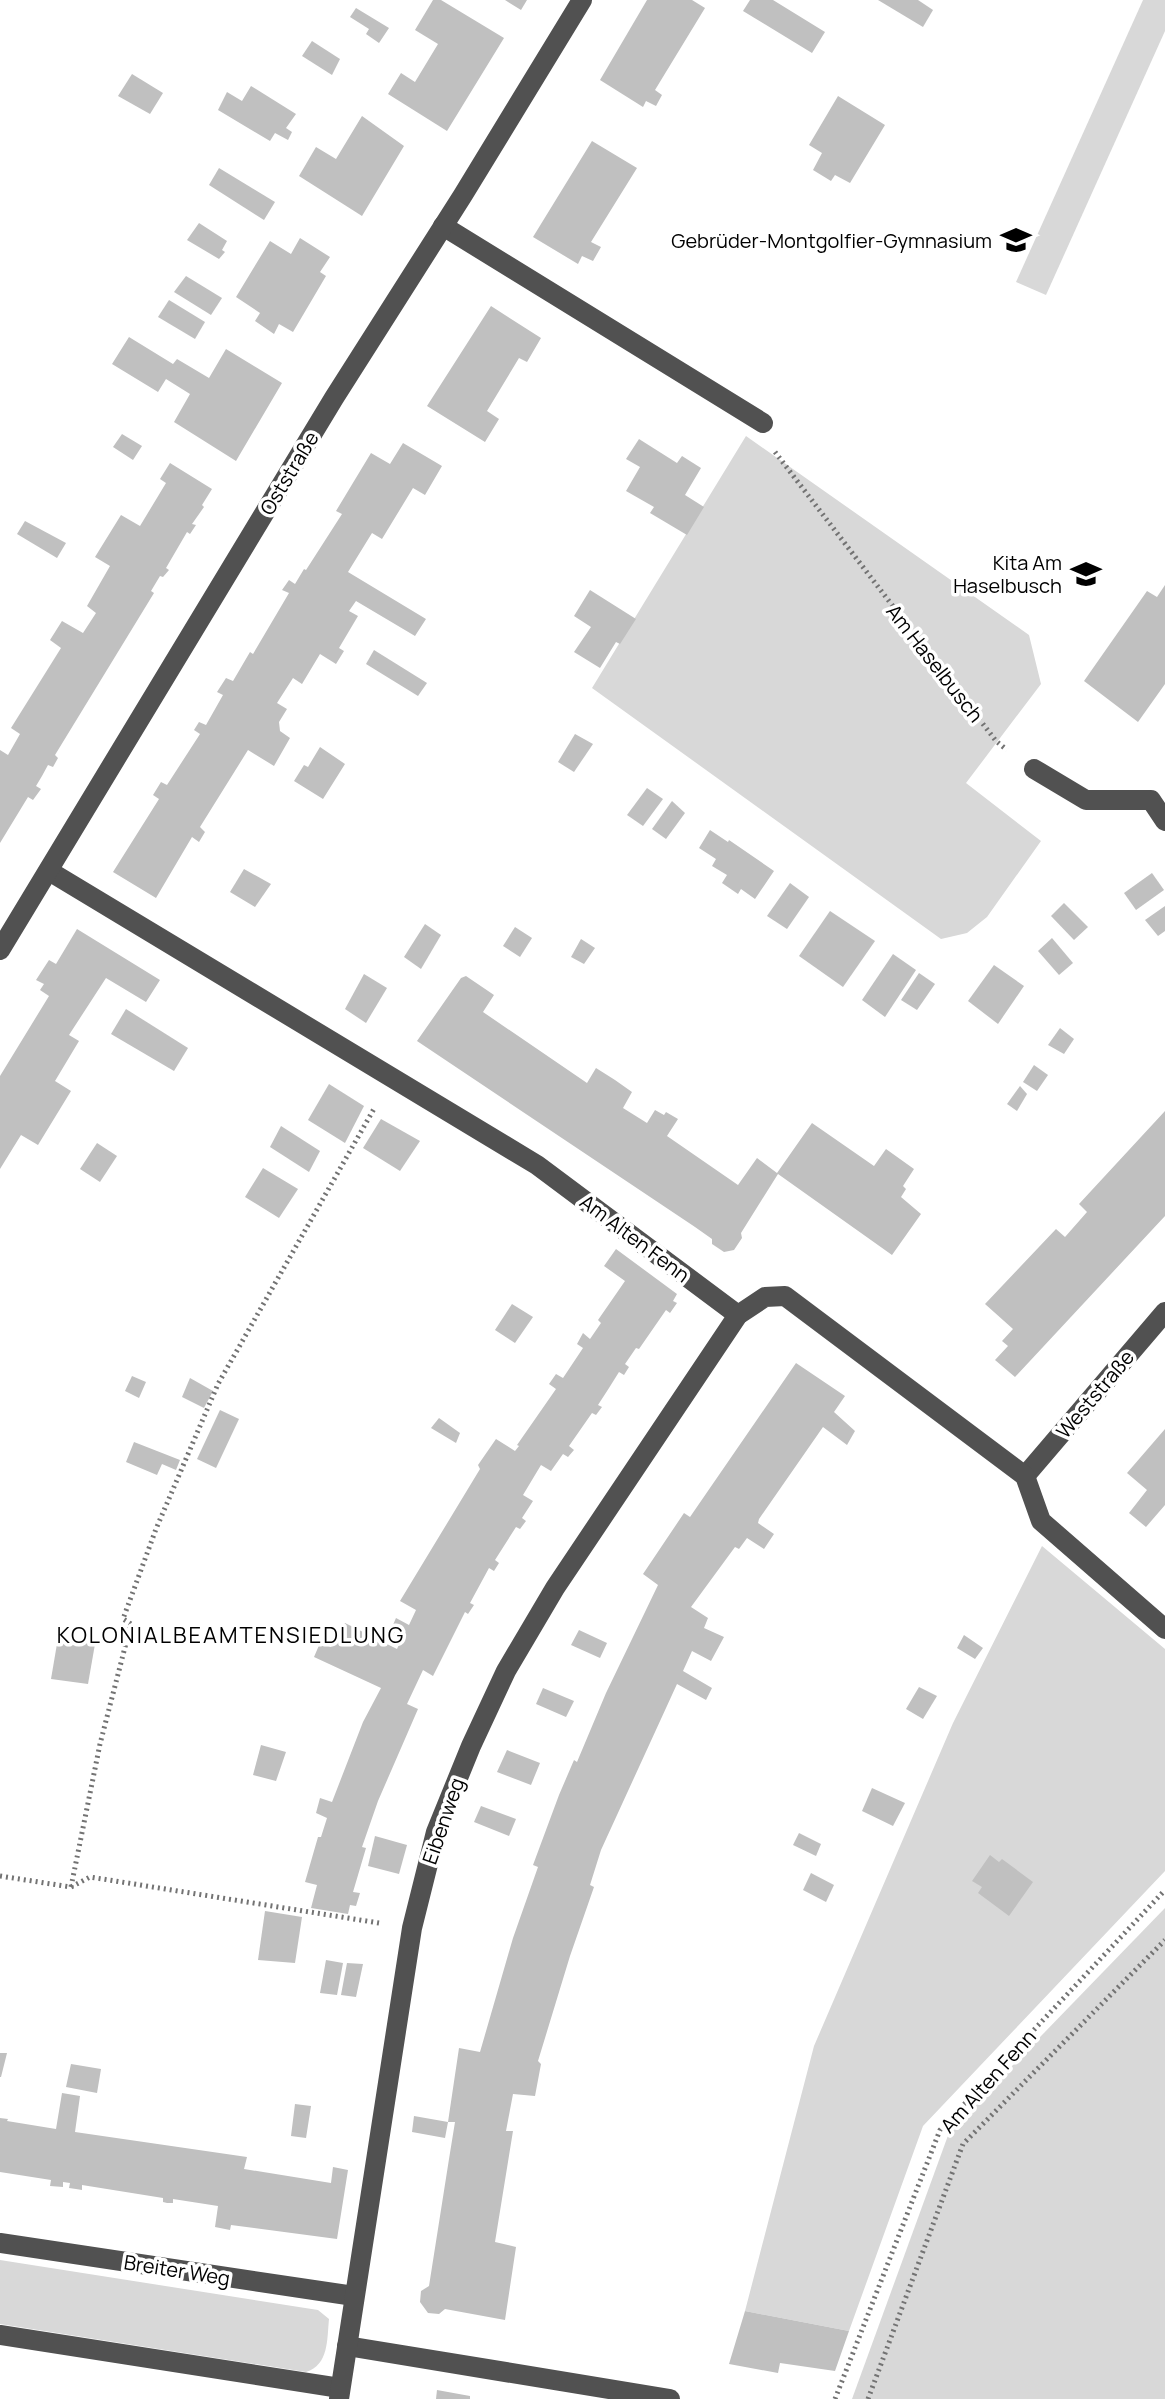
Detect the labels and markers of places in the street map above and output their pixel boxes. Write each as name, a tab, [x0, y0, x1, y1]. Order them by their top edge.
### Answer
school or university icon: Gebrüder-Montgolfier-Gymnasium	[999, 223, 1033, 257]
place label: Gebrüder-Montgolfier-Gymnasium	[671, 227, 992, 254]
place label: Kita Am Haselbusch	[953, 549, 1062, 599]
school or university icon: Kita Am Haselbusch	[1069, 557, 1103, 591]

